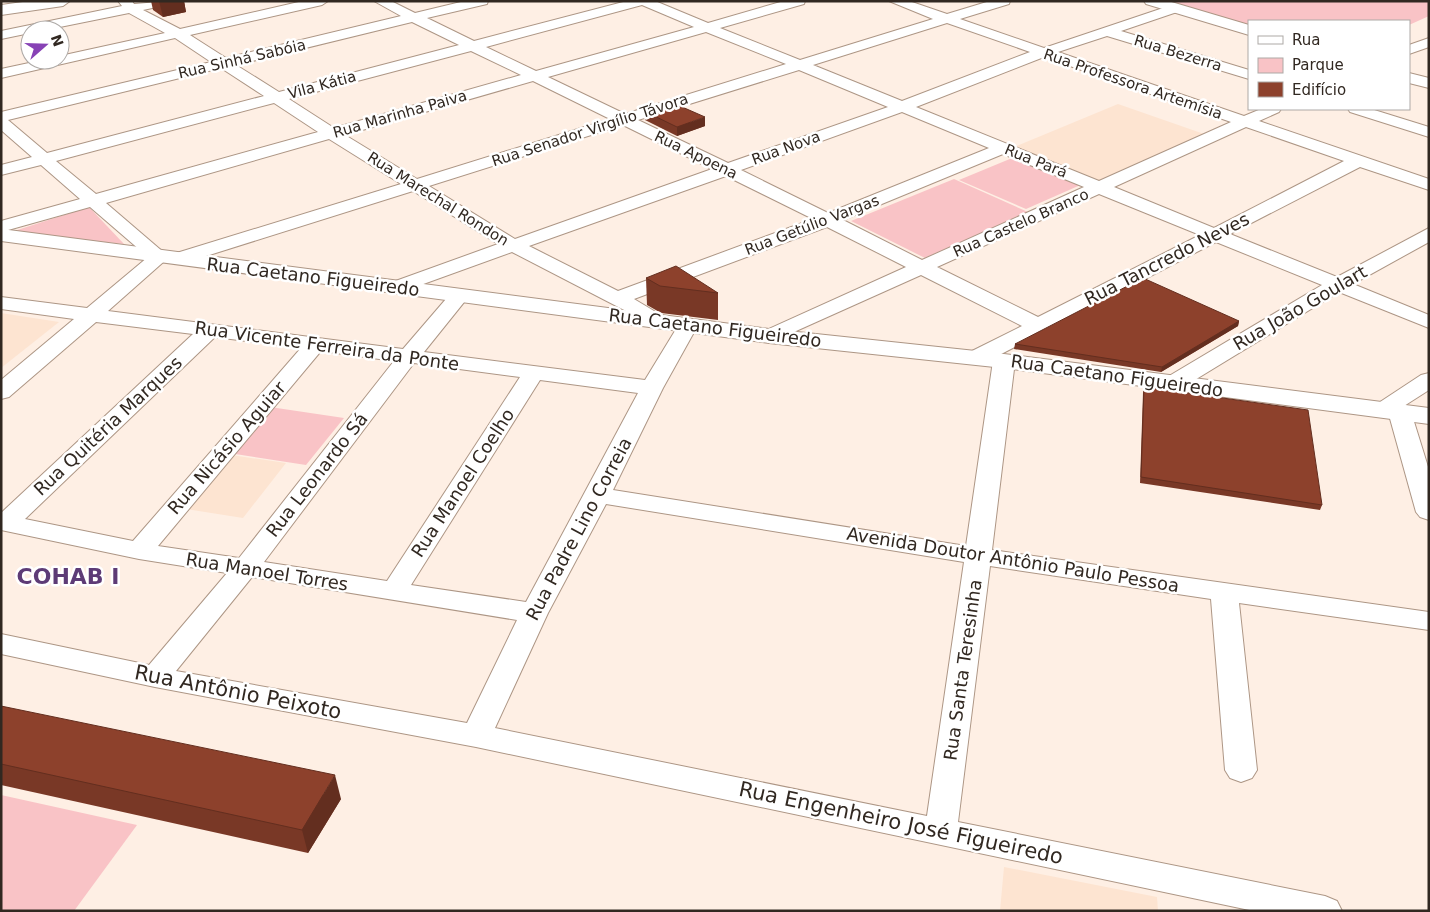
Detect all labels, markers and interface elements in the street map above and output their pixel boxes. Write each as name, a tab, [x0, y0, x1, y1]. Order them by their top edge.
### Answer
north arrow	[20, 20, 70, 70]
legend	[1248, 20, 1410, 110]
street label: Rua Bezerra	[1132, 31, 1224, 75]
text: Rua	[1292, 31, 1320, 49]
text: N	[48, 32, 67, 49]
street label: Rua Sinhá Sabóia	[176, 36, 308, 82]
street label: Rua Professora Artemísia	[1041, 45, 1225, 123]
text: Parque	[1292, 56, 1344, 74]
street label: Vila Kátia	[286, 67, 358, 103]
text: Edifício	[1292, 81, 1346, 99]
street label: Rua Marinha Paiva	[331, 86, 469, 142]
street label: Rua Senador Virgílio Távora	[489, 90, 691, 170]
street label: Rua Apoena	[652, 127, 740, 183]
street label: Rua Nova	[749, 127, 823, 169]
street label: Rua Pará	[1002, 140, 1070, 182]
street label: Rua Marechal Rondon	[364, 148, 512, 250]
street label: Rua Castelo Branco	[950, 185, 1092, 261]
street label: Rua Getúlio Vargas	[742, 191, 882, 259]
street label: Rua Tancredo Neves	[1081, 208, 1253, 309]
street label: Rua Caetano Figueiredo	[205, 253, 421, 300]
street label: Rua João Goulart	[1229, 261, 1370, 354]
street label: Rua Caetano Figueiredo	[607, 304, 823, 351]
street label: Rua Vicente Ferreira da Ponte	[194, 317, 461, 374]
street label: Rua Caetano Figueiredo	[1010, 350, 1225, 401]
street label: Rua Quitéria Marques	[29, 352, 186, 500]
street label: Rua Nicásio Aguiar	[163, 377, 290, 518]
street label: Rua Manoel Coelho	[407, 405, 518, 561]
street label: Rua Leonardo Sá	[262, 408, 372, 541]
street label: Rua Padre Lino Correia	[521, 434, 636, 624]
street label: Avenida Doutor Antônio Paulo Pessoa	[845, 523, 1181, 596]
street label: Rua Manoel Torres	[184, 548, 350, 595]
district label: COHAB I	[17, 564, 119, 589]
street label: Rua Santa Teresinha	[939, 578, 986, 762]
street label: Rua Antônio Peixoto	[132, 660, 344, 724]
street label: Rua Engenheiro José Figueiredo	[737, 777, 1065, 869]

